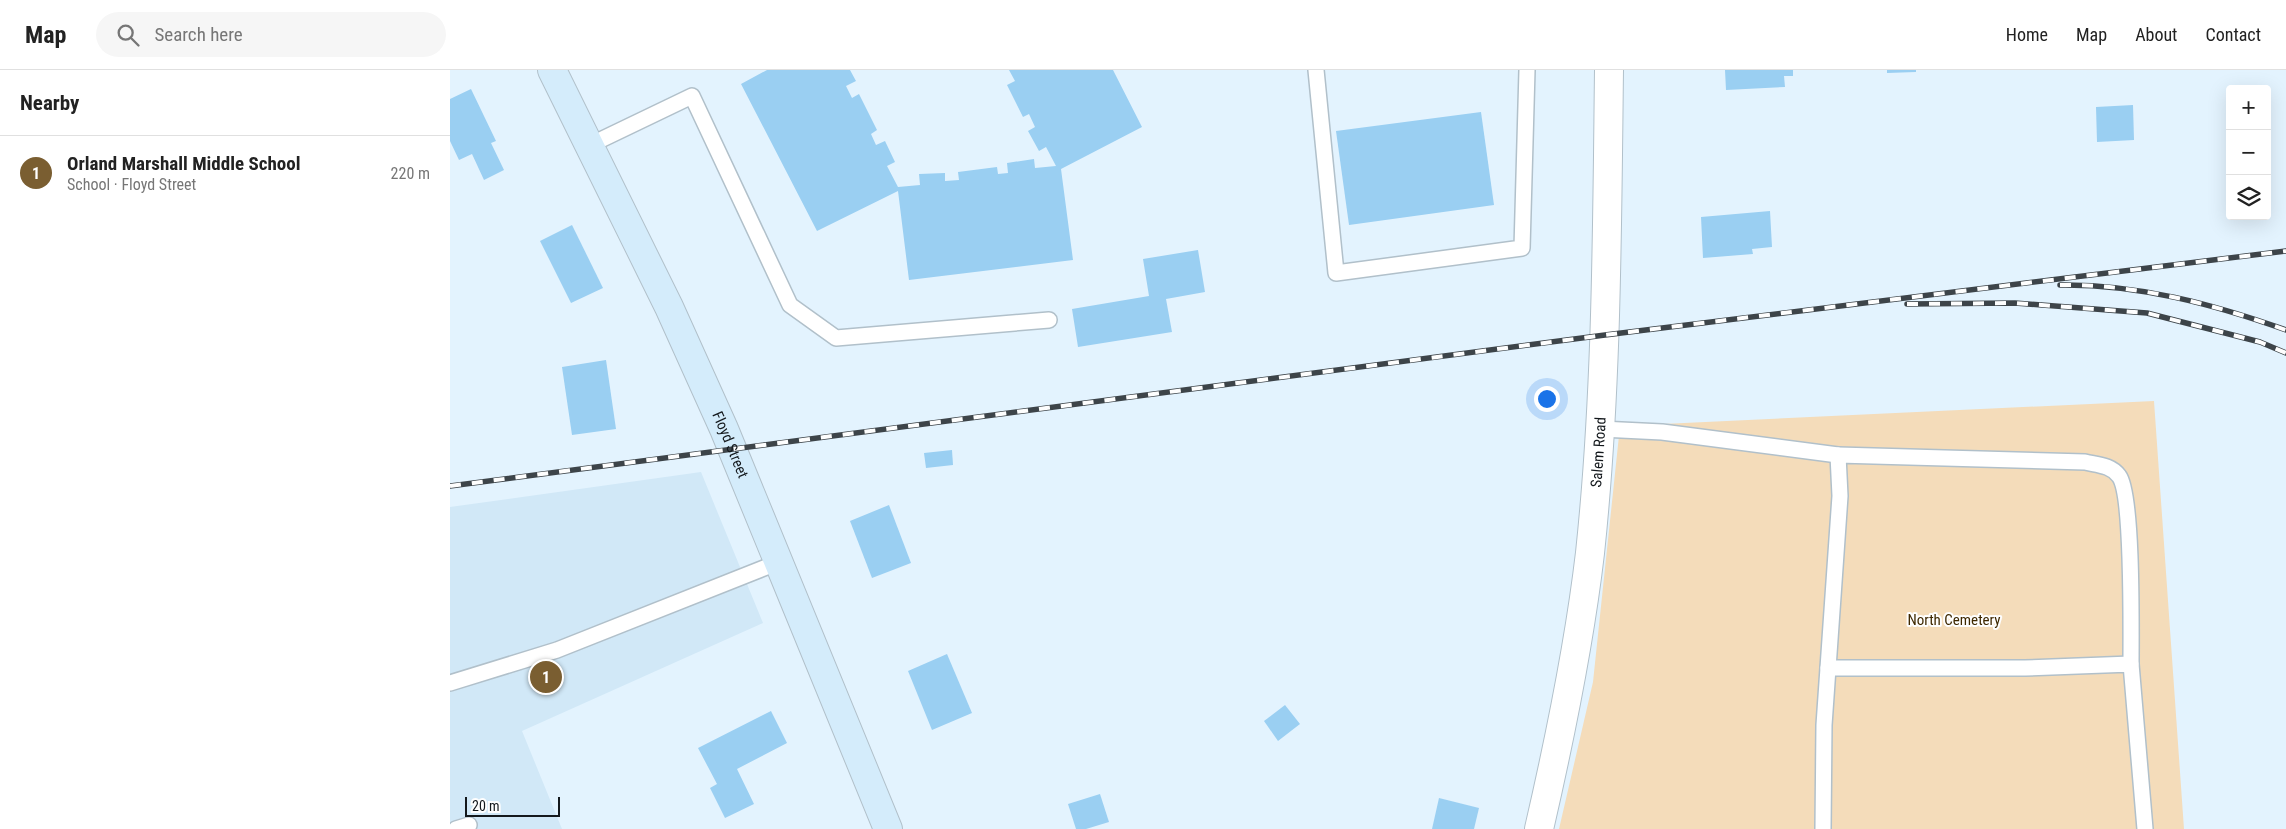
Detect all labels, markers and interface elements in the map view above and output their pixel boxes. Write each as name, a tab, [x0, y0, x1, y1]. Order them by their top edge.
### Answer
search box	[96, 12, 446, 57]
text: Map	[25, 21, 66, 49]
icon: search	[114, 21, 142, 49]
text: Search here	[154, 23, 243, 46]
text: Home	[2006, 24, 2048, 45]
text: Map	[2076, 24, 2107, 45]
text: About	[2135, 24, 2177, 45]
text: Contact	[2205, 24, 2261, 45]
map controls	[2226, 85, 2271, 220]
button: +	[2226, 85, 2271, 130]
text: Nearby	[20, 91, 79, 115]
button: −	[2226, 130, 2271, 175]
text: Orland Marshall Middle School	[67, 152, 301, 175]
text: 1	[32, 164, 40, 183]
text: 220 m	[391, 164, 430, 183]
text: School · Floyd Street	[67, 175, 196, 194]
button: layers	[2226, 175, 2271, 220]
your location	[1534, 386, 1560, 412]
street label: Floyd Street	[708, 409, 752, 481]
street label: Salem Road	[1587, 417, 1610, 488]
park label: North Cemetery	[1907, 611, 2001, 629]
pin: 1	[530, 658, 562, 696]
scale bar	[465, 794, 560, 817]
text: 20 m	[472, 798, 500, 814]

